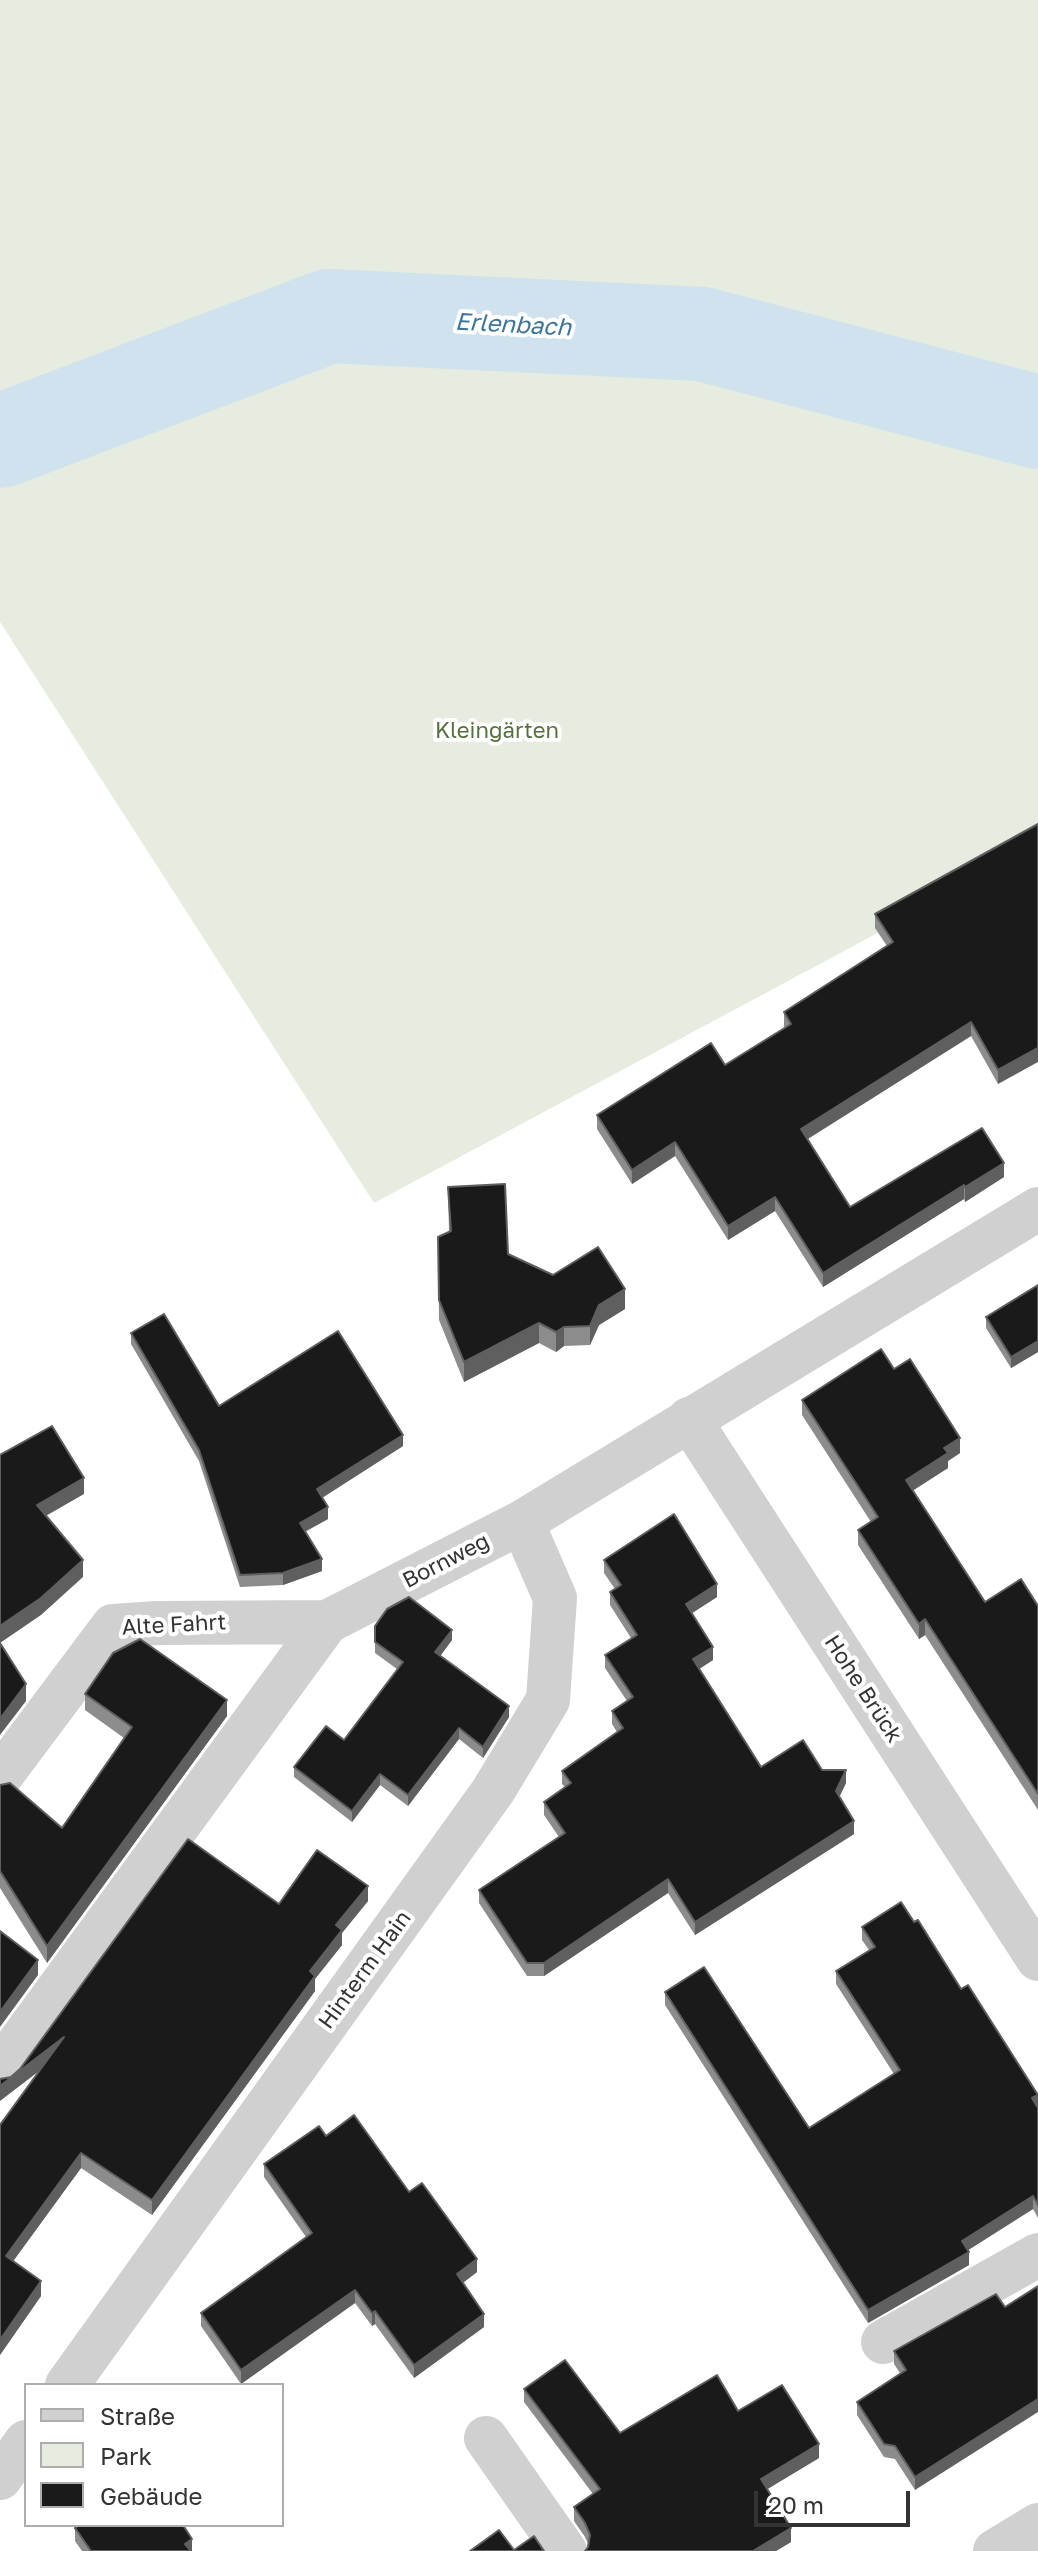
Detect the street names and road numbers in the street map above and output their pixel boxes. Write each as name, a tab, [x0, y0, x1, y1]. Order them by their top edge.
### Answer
street label: Bornweg	[398, 1528, 494, 1594]
street label: Alte Fahrt	[121, 1609, 227, 1641]
street label: Hohe Brück	[818, 1630, 908, 1748]
street label: Hinterm Hain	[313, 1906, 417, 2034]

